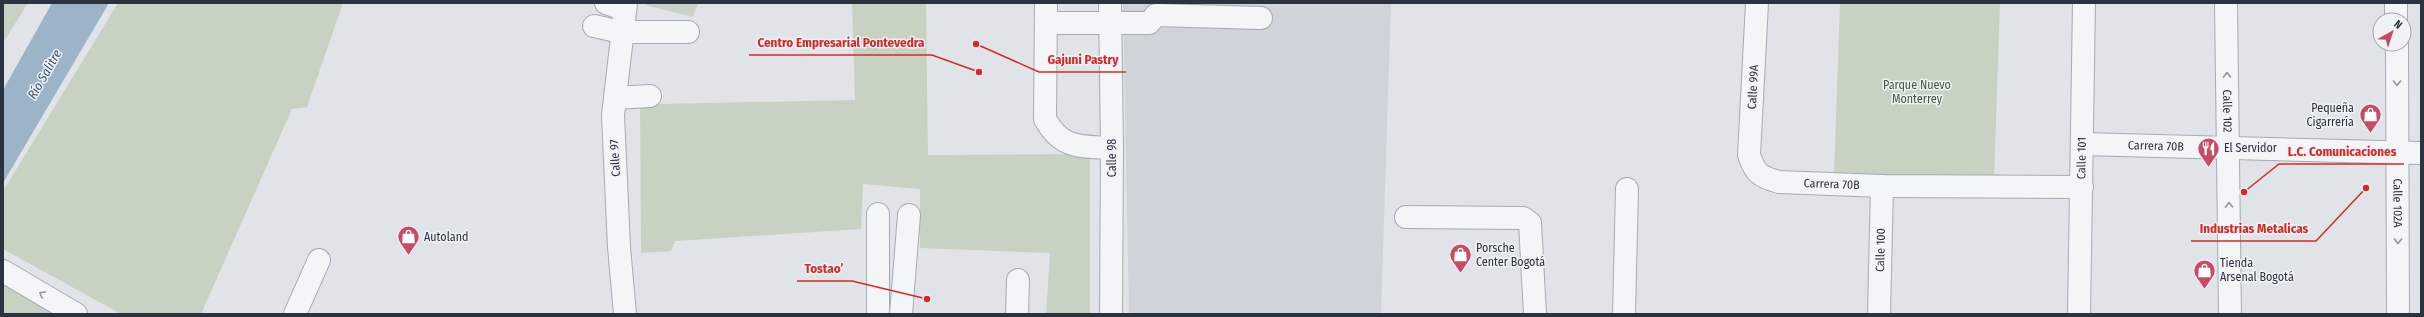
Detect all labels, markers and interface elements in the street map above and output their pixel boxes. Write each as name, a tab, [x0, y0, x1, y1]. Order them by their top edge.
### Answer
north arrow	[2372, 12, 2412, 52]
text: N	[2391, 17, 2405, 32]
callout: Centro Empresarial Pontevedra	[749, 30, 932, 55]
text: Centro Empresarial Pontevedra	[757, 35, 925, 50]
water label: Río Salitre	[24, 47, 65, 102]
callout: Gajuni Pastry	[1039, 47, 1126, 72]
text: Gajuni Pastry	[1047, 52, 1119, 67]
street label: Calle 99A	[1745, 64, 1761, 110]
one-way arrow	[2223, 72, 2231, 78]
park label: Parque Nuevo Monterrey	[1883, 78, 1951, 106]
one-way arrow	[2393, 80, 2401, 86]
street label: Calle 102	[2220, 89, 2235, 133]
place label: Pequeña Cigarrería	[2307, 101, 2354, 129]
shop icon: Pequeña Cigarrería	[2357, 102, 2383, 135]
restaurant icon: El Servidor	[2195, 135, 2221, 168]
street label: Calle 101	[2074, 137, 2089, 179]
street label: Carrera 70B	[2128, 138, 2185, 154]
street label: Calle 97	[607, 139, 623, 177]
street label: Calle 98	[1105, 139, 1119, 177]
callout: L.C. Comunicaciones	[2279, 139, 2404, 164]
place label: El Servidor	[2224, 141, 2278, 155]
text: L.C. Comunicaciones	[2288, 144, 2397, 159]
street label: Carrera 70B	[1803, 176, 1860, 192]
street label: Calle 102A	[2390, 178, 2405, 228]
one-way arrow	[2225, 202, 2233, 208]
callout: Industrias Metalicas	[2191, 216, 2316, 241]
text: Industrias Metalicas	[2200, 221, 2309, 236]
shop icon: Autoland	[396, 224, 422, 257]
street label: Calle 100	[1873, 228, 1888, 272]
place label: Autoland	[424, 230, 468, 244]
one-way arrow	[2394, 238, 2402, 244]
place label: Porsche Center Bogotá	[1476, 241, 1545, 269]
shop icon: Porsche Center Bogotá	[1447, 242, 1473, 275]
callout: Tostao’	[797, 256, 852, 281]
place label: Tienda Arsenal Bogotá	[2220, 256, 2294, 284]
shop icon: Tienda Arsenal Bogotá	[2191, 257, 2217, 290]
text: Tostao’	[805, 261, 844, 276]
one-way arrow	[39, 292, 46, 299]

